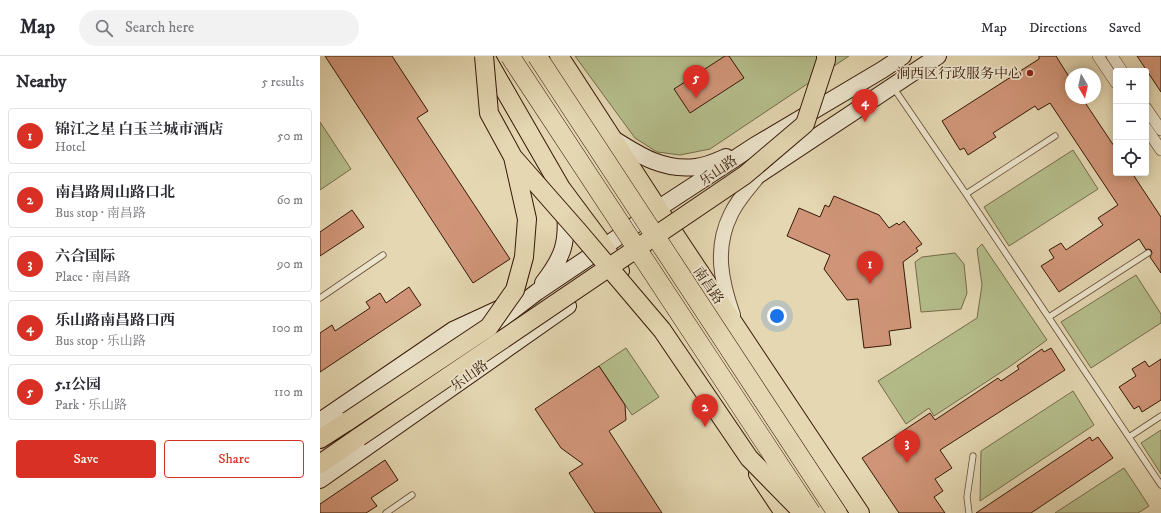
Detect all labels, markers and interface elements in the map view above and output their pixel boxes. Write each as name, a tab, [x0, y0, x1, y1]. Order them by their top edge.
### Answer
search box	[79, 10, 359, 46]
text: Map	[20, 16, 55, 39]
icon: search	[93, 17, 115, 39]
text: Search here	[125, 18, 194, 37]
text: Map	[981, 19, 1007, 37]
text: Directions	[1029, 19, 1087, 37]
text: Saved	[1109, 19, 1141, 37]
pin: 5	[683, 65, 709, 98]
place label: 涧西区行政服务中心	[896, 65, 1022, 83]
marker: 涧西区行政服务中心	[1025, 68, 1035, 78]
north arrow	[1065, 68, 1101, 104]
map controls	[1113, 68, 1149, 176]
button: +	[1113, 68, 1149, 104]
text: Nearby	[16, 71, 66, 93]
text: 5 results	[262, 74, 304, 90]
pin: 4	[852, 89, 878, 122]
button: −	[1113, 104, 1149, 140]
text: 锦江之星 白玉兰城市酒店	[55, 120, 223, 139]
text: 1	[28, 128, 32, 144]
text: 50 m	[277, 128, 303, 144]
text: Hotel	[55, 139, 86, 155]
button: locate	[1113, 140, 1149, 176]
street label: 乐山路	[696, 152, 741, 190]
text: 南昌路周山路口北	[55, 183, 175, 202]
text: 2	[27, 192, 33, 208]
text: 60 m	[277, 192, 303, 208]
text: Bus stop · 南昌路	[55, 205, 146, 221]
text: 六合国际	[55, 247, 115, 266]
pin: 1	[857, 251, 883, 284]
text: 3	[28, 256, 32, 272]
text: 90 m	[277, 256, 303, 272]
street label: 南昌路	[689, 263, 727, 308]
text: Place · 南昌路	[55, 269, 131, 285]
your location	[767, 306, 787, 326]
text: 乐山路南昌路口西	[55, 311, 175, 330]
text: 4	[26, 320, 34, 336]
text: 100 m	[272, 320, 303, 336]
text: Bus stop · 乐山路	[55, 333, 146, 349]
street label: 乐山路	[447, 356, 492, 395]
text: 5.1公园	[55, 375, 101, 394]
text: 5	[27, 384, 33, 400]
text: 110 m	[274, 384, 303, 400]
pin: 2	[692, 394, 718, 427]
text: Park · 乐山路	[55, 397, 127, 413]
pin: 3	[894, 430, 920, 463]
button: Save	[16, 440, 156, 478]
button: Share	[164, 440, 304, 478]

